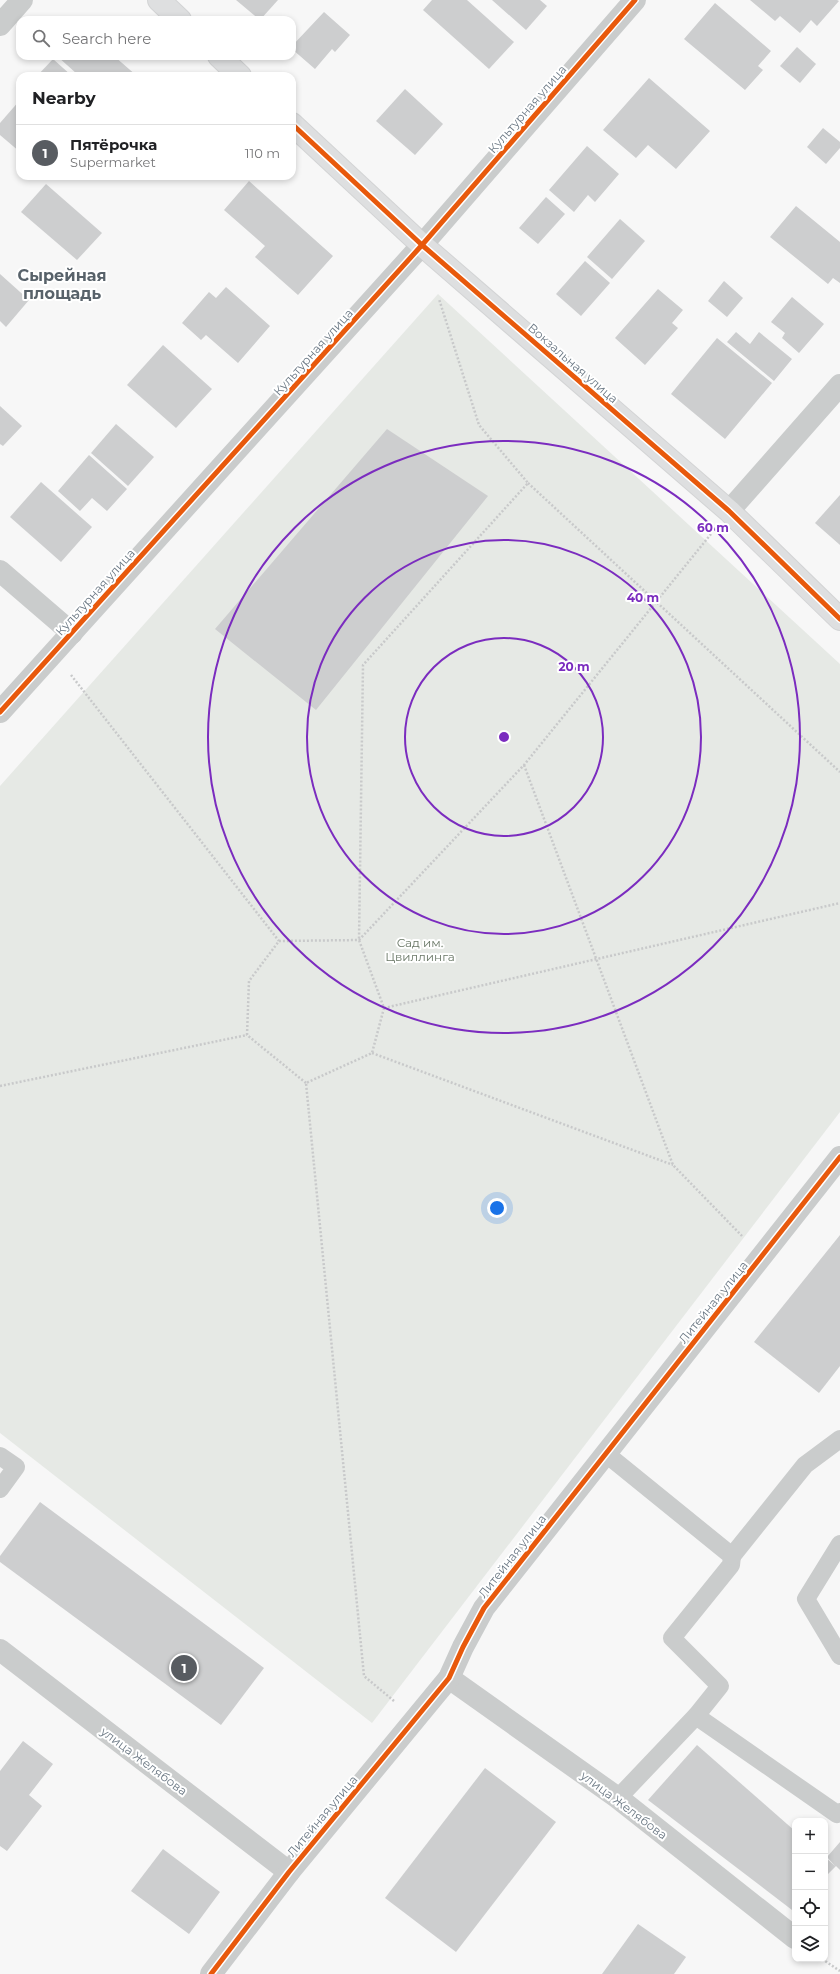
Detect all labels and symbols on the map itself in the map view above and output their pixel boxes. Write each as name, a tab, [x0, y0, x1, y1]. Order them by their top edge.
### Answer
street label: Культурная улица	[485, 62, 569, 156]
district label: Сырейная площадь	[18, 266, 106, 303]
street label: Культурная улица	[270, 305, 356, 399]
street label: Вокзальная улица	[525, 320, 621, 406]
text: 60 m	[697, 520, 729, 535]
street label: Культурная улица	[52, 545, 138, 639]
text: 40 m	[627, 590, 659, 605]
text: 20 m	[558, 659, 590, 674]
centre of rings	[497, 730, 511, 744]
park label: Сад им. Цвиллинга	[385, 935, 455, 964]
your location	[487, 1198, 507, 1218]
street label: Литейная улица	[675, 1258, 751, 1346]
street label: Литейная улица	[475, 1511, 549, 1601]
pin: 1	[171, 1653, 197, 1683]
street label: улица Желябова	[97, 1723, 190, 1798]
street label: улица Желябова	[577, 1767, 670, 1842]
street label: Литейная улица	[284, 1772, 360, 1860]

